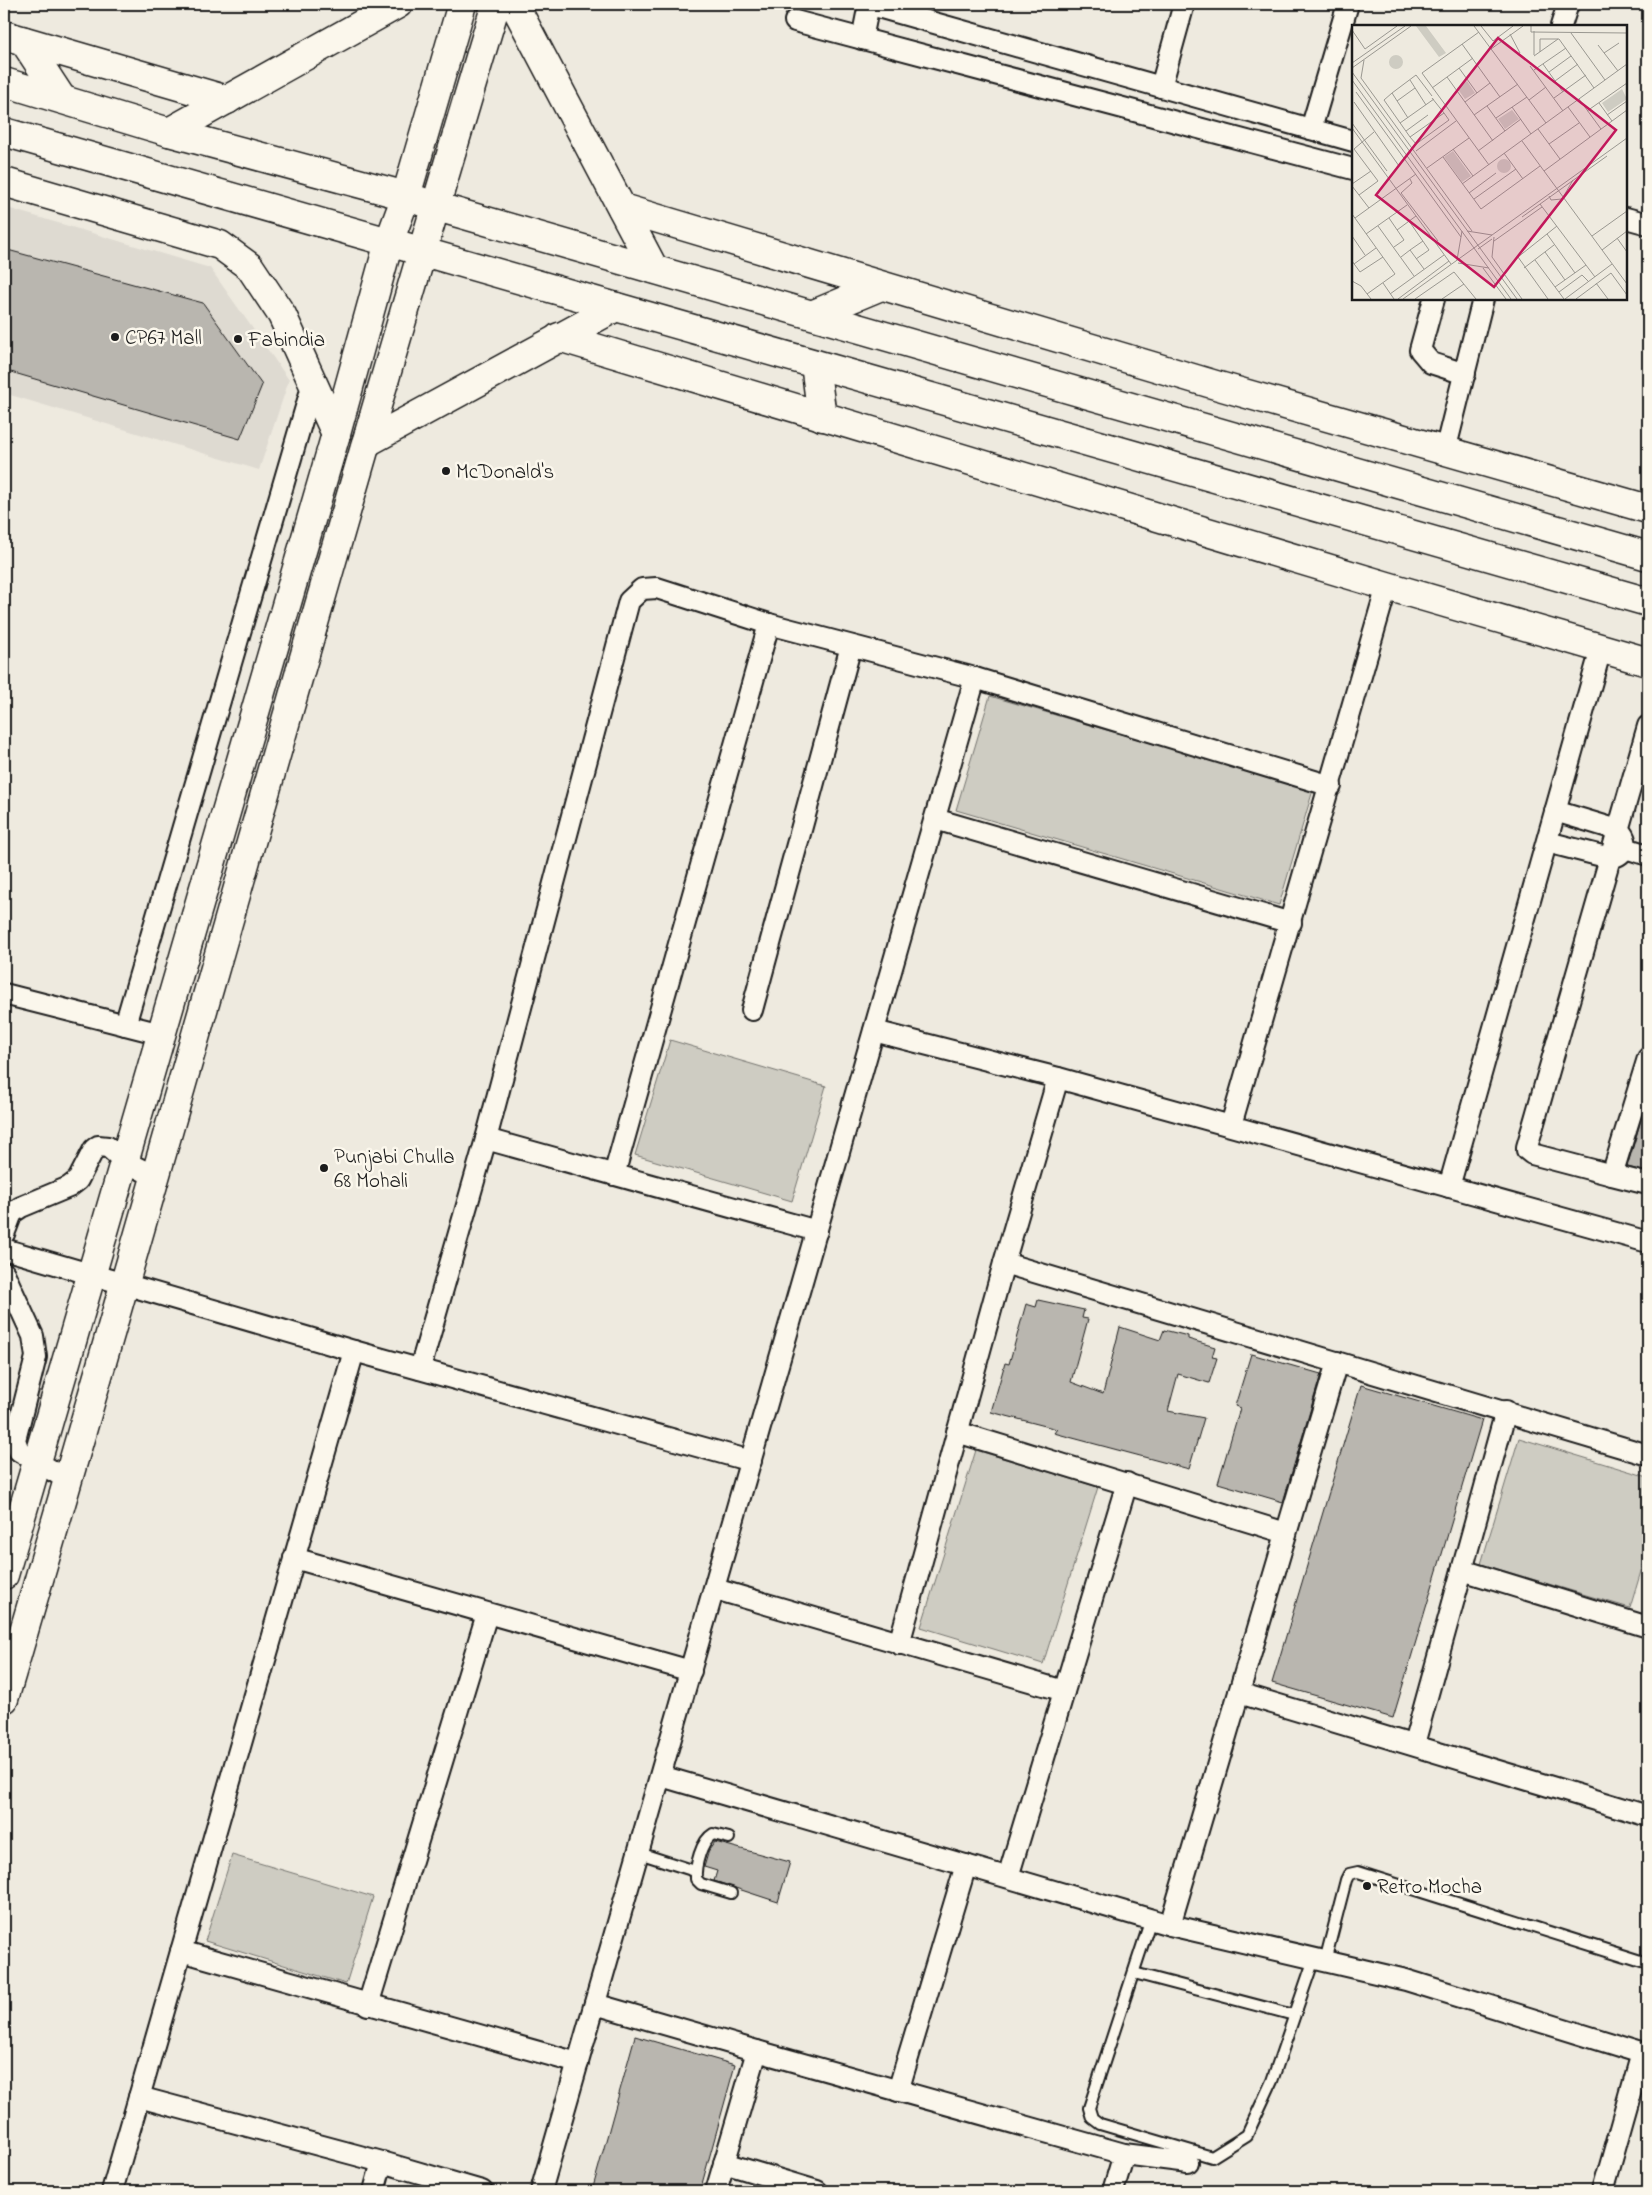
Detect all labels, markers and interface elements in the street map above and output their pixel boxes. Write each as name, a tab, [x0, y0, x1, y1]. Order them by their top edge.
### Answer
inset map	[1352, 25, 1627, 300]
place label: CP67 Mall	[125, 324, 202, 354]
place label: Fabindia	[247, 326, 325, 356]
marker: CP67 Mall	[109, 331, 121, 343]
marker: Fabindia	[232, 333, 244, 345]
place label: McDonald's	[456, 458, 554, 488]
marker: McDonald's	[440, 465, 452, 477]
place label: Punjabi Chulla 68 Mohali	[334, 1143, 455, 1197]
marker: Punjabi Chulla 68 Mohali	[318, 1162, 330, 1174]
place label: Retro Mocha	[1377, 1873, 1482, 1903]
marker: Retro Mocha	[1361, 1880, 1373, 1892]

